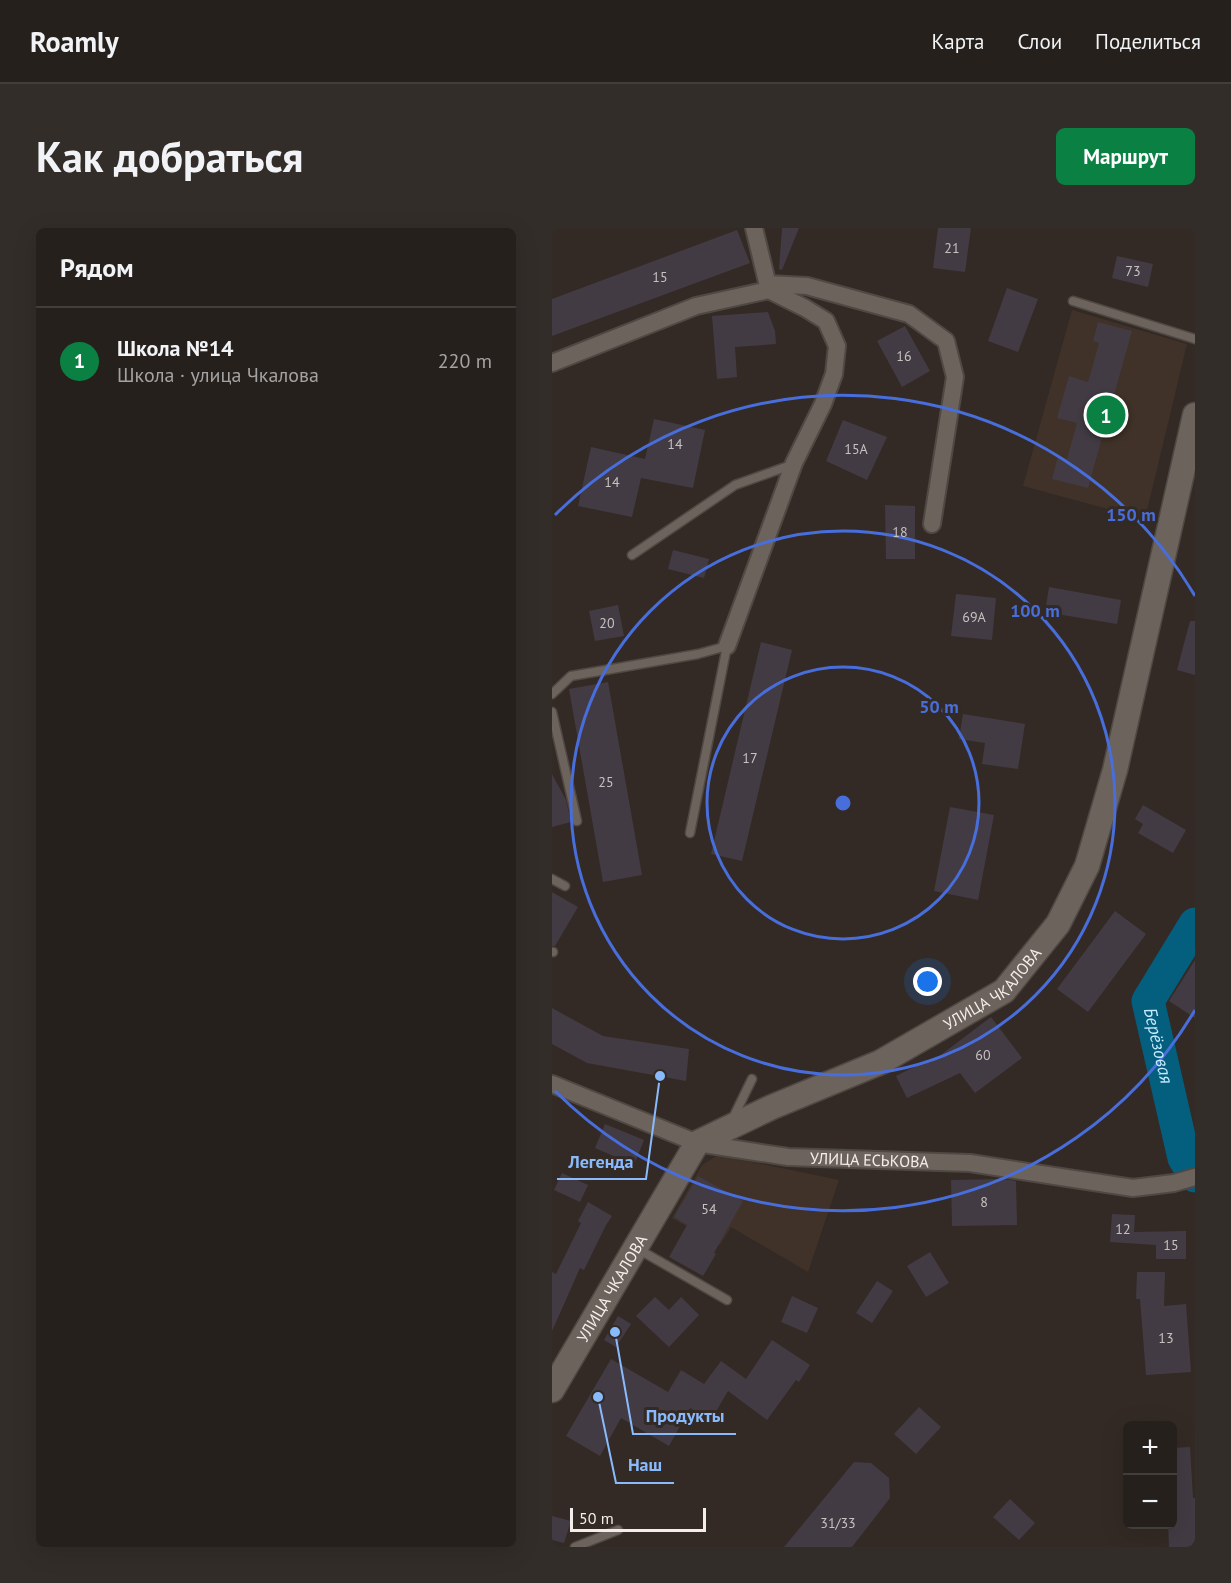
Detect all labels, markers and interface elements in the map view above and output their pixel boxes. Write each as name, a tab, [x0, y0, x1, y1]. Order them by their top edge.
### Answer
text: Roamly	[30, 23, 119, 60]
text: Карта	[931, 28, 984, 55]
text: Слои	[1017, 28, 1062, 55]
text: Поделиться	[1095, 28, 1201, 55]
button: Маршрут	[1056, 128, 1195, 185]
text: Как добраться	[36, 129, 303, 184]
house number: 21	[944, 239, 960, 257]
text: Рядом	[60, 251, 134, 284]
house number: 73	[1125, 262, 1141, 280]
house number: 15	[652, 268, 668, 286]
text: Школа №14	[117, 334, 234, 362]
house number: 16	[896, 347, 912, 365]
text: 1	[74, 348, 85, 374]
text: 220 m	[438, 348, 492, 374]
text: Школа · улица Чкалова	[117, 362, 319, 388]
pin: 1	[1086, 392, 1126, 438]
house number: 14	[667, 435, 683, 453]
house number: 15А	[844, 440, 869, 458]
house number: 14	[604, 473, 620, 491]
text: 150 m	[1106, 503, 1156, 526]
house number: 18	[892, 523, 908, 541]
text: 100 m	[1010, 599, 1060, 622]
house number: 69А	[962, 608, 987, 626]
house number: 20	[599, 614, 615, 632]
text: 50 m	[919, 695, 959, 718]
house number: 17	[742, 749, 758, 767]
house number: 25	[598, 773, 614, 791]
centre of rings	[833, 793, 853, 813]
street label: УЛИЦА ЧКАЛОВА	[940, 943, 1046, 1034]
your location	[913, 967, 942, 996]
water label: Берёзовая	[1139, 1005, 1179, 1086]
house number: 60	[975, 1046, 991, 1064]
callout: Легенда	[557, 1143, 646, 1179]
street label: УЛИЦА ЕСЬКОВА	[810, 1148, 930, 1172]
text: Легенда	[568, 1150, 634, 1173]
house number: 8	[980, 1193, 988, 1211]
house number: 54	[701, 1200, 717, 1218]
house number: 12	[1115, 1220, 1131, 1238]
street label: УЛИЦА ЧКАЛОВА	[572, 1230, 651, 1346]
house number: 15	[1163, 1236, 1179, 1254]
house number: 13	[1158, 1329, 1174, 1347]
callout: Продукты	[633, 1398, 736, 1434]
text: Продукты	[646, 1404, 724, 1427]
map controls	[1123, 1421, 1177, 1529]
button: +	[1123, 1421, 1177, 1475]
callout: Наш	[616, 1447, 674, 1483]
text: Наш	[628, 1453, 662, 1476]
button: −	[1123, 1475, 1177, 1529]
scale bar	[570, 1505, 706, 1532]
text: 50 m	[579, 1508, 614, 1528]
house number: 31/33	[820, 1514, 856, 1532]

